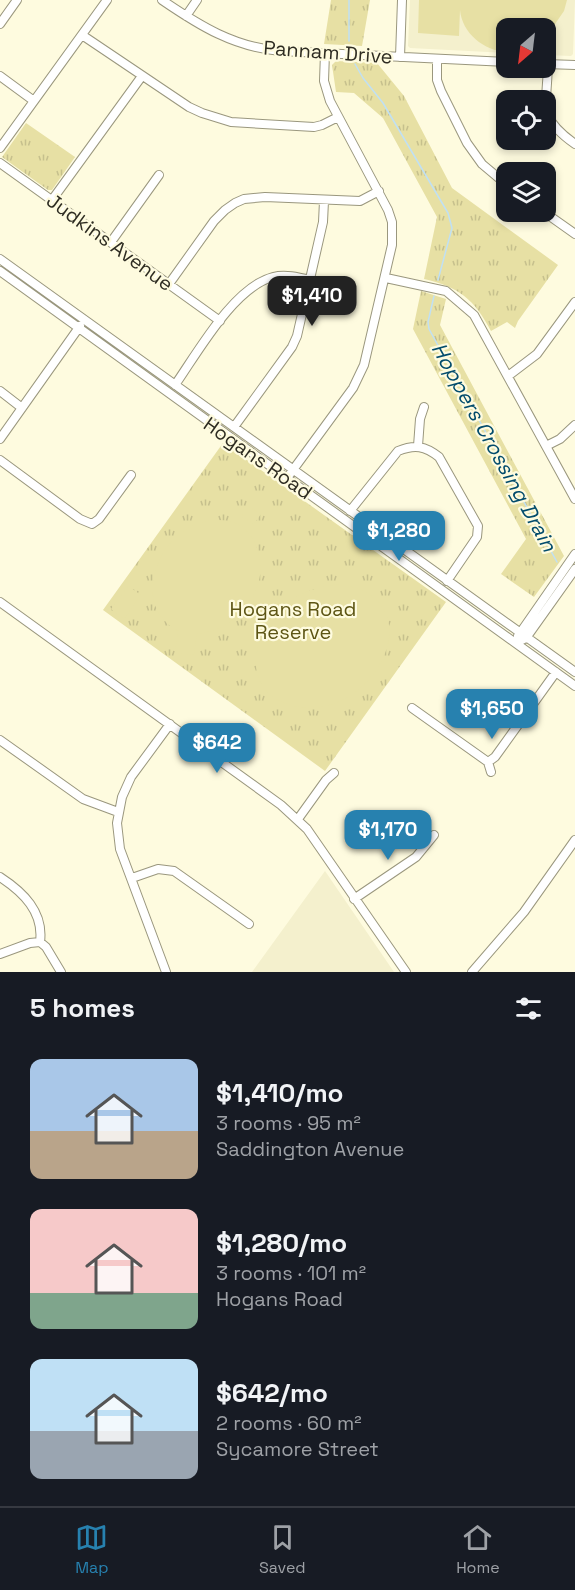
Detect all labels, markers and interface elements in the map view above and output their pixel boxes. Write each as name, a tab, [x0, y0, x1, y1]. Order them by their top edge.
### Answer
north arrow	[496, 18, 556, 78]
map controls	[496, 18, 556, 222]
street label: Pannam Drive	[262, 35, 394, 69]
button: locate	[496, 90, 556, 150]
button: layers	[496, 162, 556, 222]
street label: Judkins Avenue	[41, 187, 179, 297]
pin: $1,410	[263, 276, 361, 327]
text: $1,410	[282, 282, 343, 308]
water label: Hoppers Crossing Drain	[426, 337, 564, 557]
street label: Hogans Road	[199, 411, 317, 505]
pin: $1,280	[350, 511, 448, 562]
text: $1,280	[367, 517, 431, 543]
park label: Hogans Road Reserve	[230, 596, 356, 645]
pin: $1,650	[443, 689, 541, 740]
text: $1,650	[460, 695, 524, 721]
pin: $642	[181, 723, 253, 774]
text: $642	[192, 729, 242, 755]
pin: $1,170	[339, 810, 437, 861]
text: $1,170	[359, 816, 418, 842]
text: 5 homes	[30, 991, 135, 1025]
icon: filters	[512, 992, 545, 1025]
text: $1,410/mo	[216, 1076, 344, 1110]
icon: home	[78, 1083, 150, 1155]
text: 3 rooms · 95 m²	[216, 1110, 361, 1136]
text: Saddington Avenue	[216, 1136, 404, 1162]
text: $1,280/mo	[216, 1226, 347, 1260]
icon: home	[78, 1233, 150, 1305]
text: 3 rooms · 101 m²	[216, 1260, 366, 1286]
text: Hogans Road	[216, 1286, 343, 1312]
text: $642/mo	[216, 1376, 328, 1410]
icon: home	[78, 1383, 150, 1455]
text: 2 rooms · 60 m²	[216, 1410, 362, 1436]
text: Sycamore Street	[216, 1436, 379, 1462]
tab: Map	[75, 1521, 109, 1578]
tab: Saved	[259, 1521, 306, 1578]
tab: Home	[456, 1521, 500, 1578]

